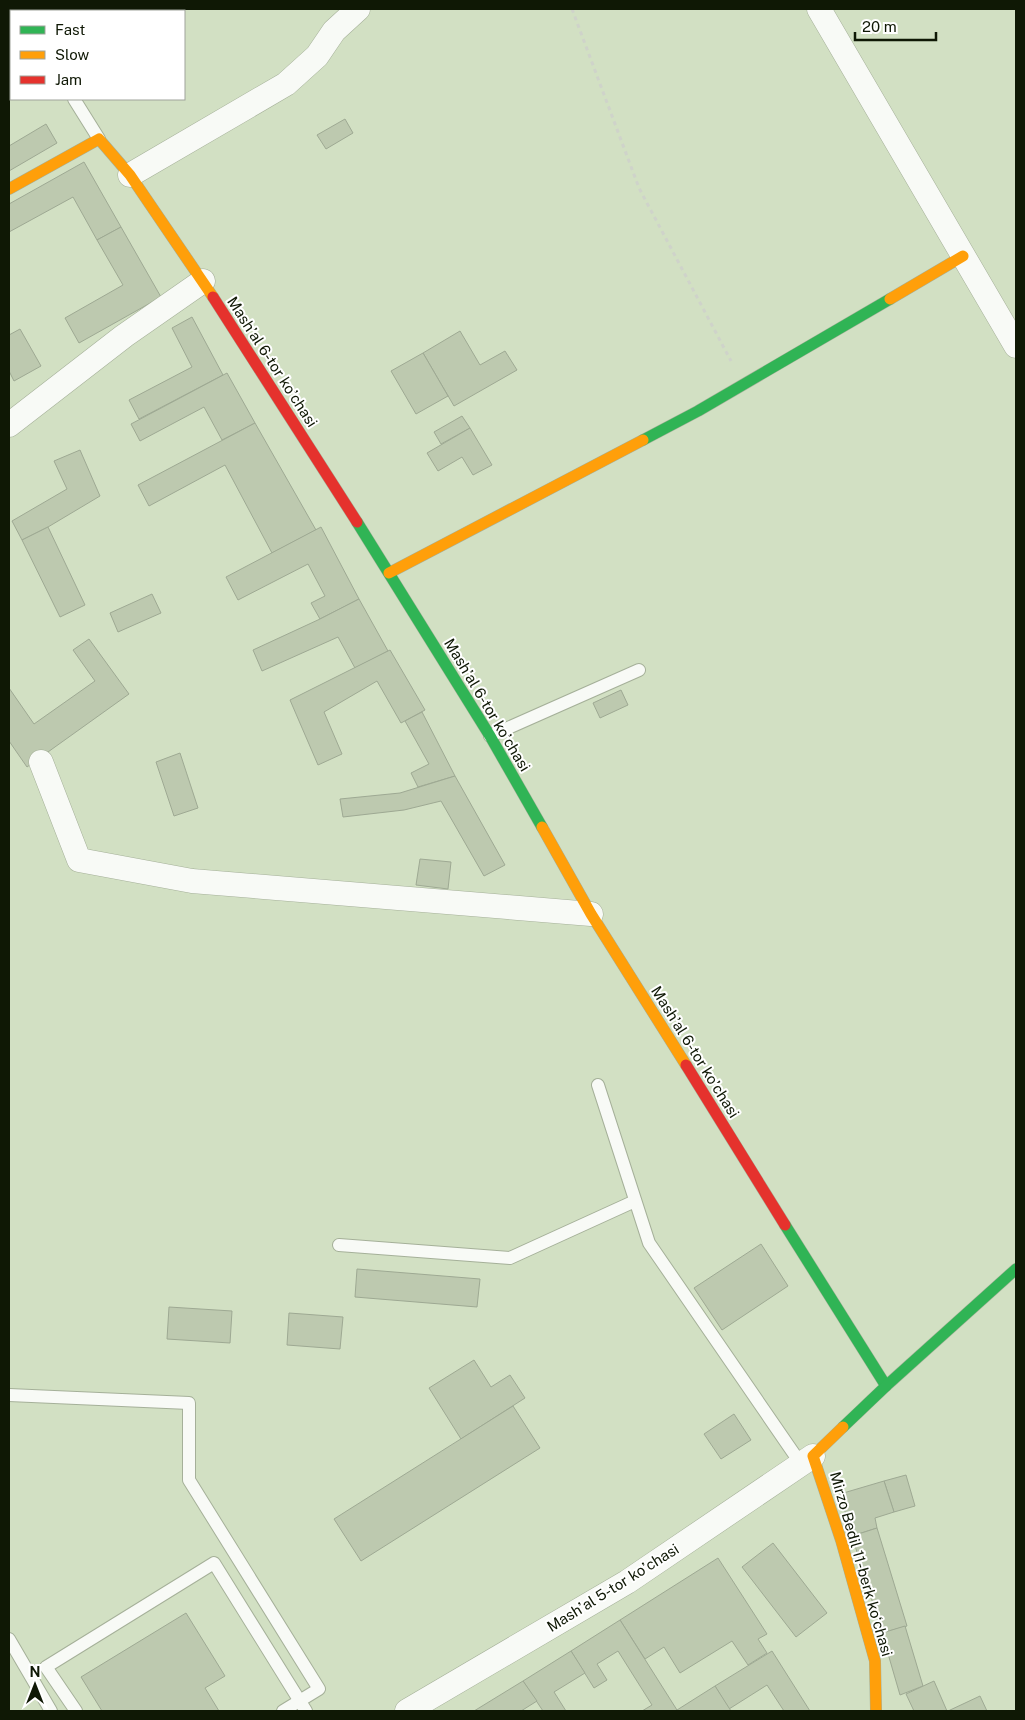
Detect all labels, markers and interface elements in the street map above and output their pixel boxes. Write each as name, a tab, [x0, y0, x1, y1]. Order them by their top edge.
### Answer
legend	[10, 10, 185, 100]
scale bar	[855, 10, 936, 42]
text: 20 m	[862, 18, 897, 35]
text: Fast	[55, 21, 85, 38]
text: Slow	[55, 46, 90, 63]
text: Jam	[55, 71, 82, 88]
street label: Mashʼal 6-tor koʼchasi	[224, 293, 321, 430]
street label: Mashʼal 6-tor koʼchasi	[441, 635, 534, 774]
street label: Mashʼal 6-tor koʼchasi	[648, 983, 743, 1121]
street label: Mirzo Bedil 11-berk koʻchasi	[827, 1470, 896, 1658]
street label: Mashʼal 5-tor koʼchasi	[544, 1540, 682, 1635]
north arrow	[10, 1660, 60, 1710]
text: N	[30, 1664, 40, 1680]

